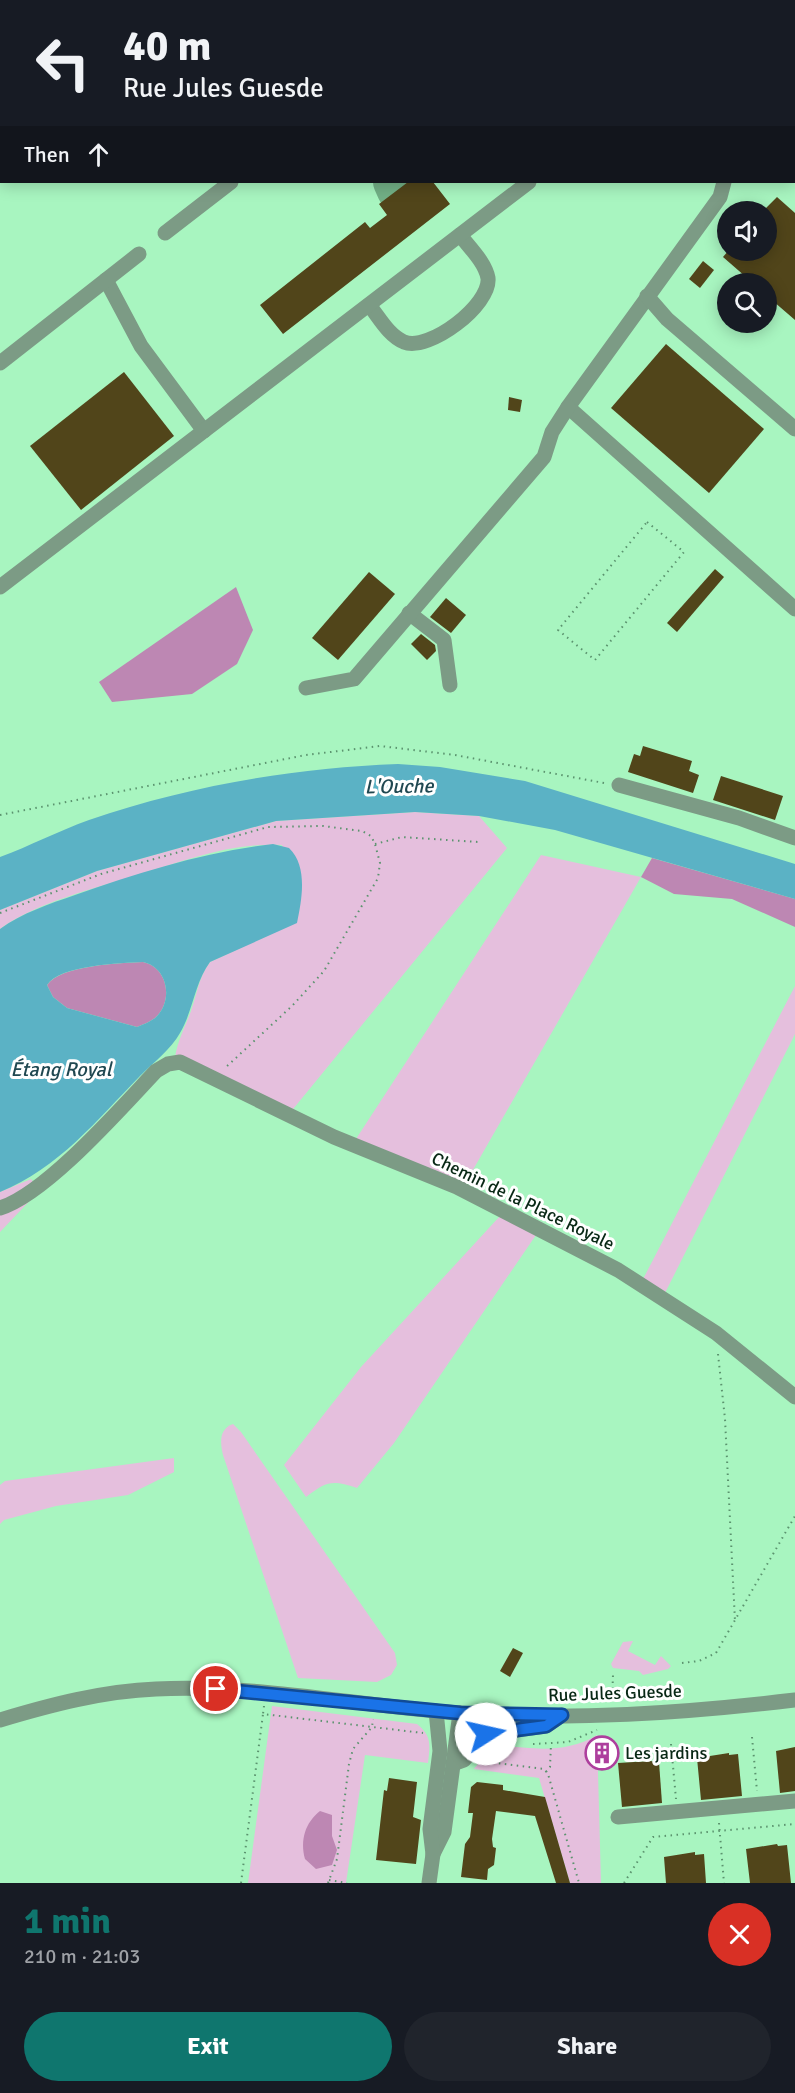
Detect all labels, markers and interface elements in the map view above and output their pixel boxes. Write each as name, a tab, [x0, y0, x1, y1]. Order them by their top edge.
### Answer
text: 40 m	[123, 21, 212, 72]
icon: left	[24, 24, 102, 102]
text: Rue Jules Guesde	[123, 72, 324, 105]
icon: ahead	[82, 138, 115, 171]
text: Then	[24, 141, 70, 168]
map controls	[717, 201, 777, 333]
button: sound	[717, 201, 777, 261]
button: search	[717, 273, 777, 333]
water label: L'Ouche	[364, 773, 435, 800]
water label: Étang Royal	[10, 1057, 114, 1082]
street label: Chemin de la Place Royale	[428, 1147, 618, 1255]
pin	[190, 1663, 241, 1714]
icon: arrive	[199, 1672, 232, 1705]
street label: Rue Jules Guesde	[548, 1680, 682, 1706]
position arrow	[454, 1702, 518, 1766]
building icon: Les jardins	[584, 1735, 620, 1771]
place label: Les jardins	[625, 1742, 708, 1764]
text: 1 min	[24, 1899, 111, 1944]
button: close	[708, 1903, 771, 1966]
text: 210 m · 21:03	[24, 1944, 140, 1969]
button: Exit	[24, 2012, 392, 2081]
button: Share	[404, 2012, 771, 2081]

